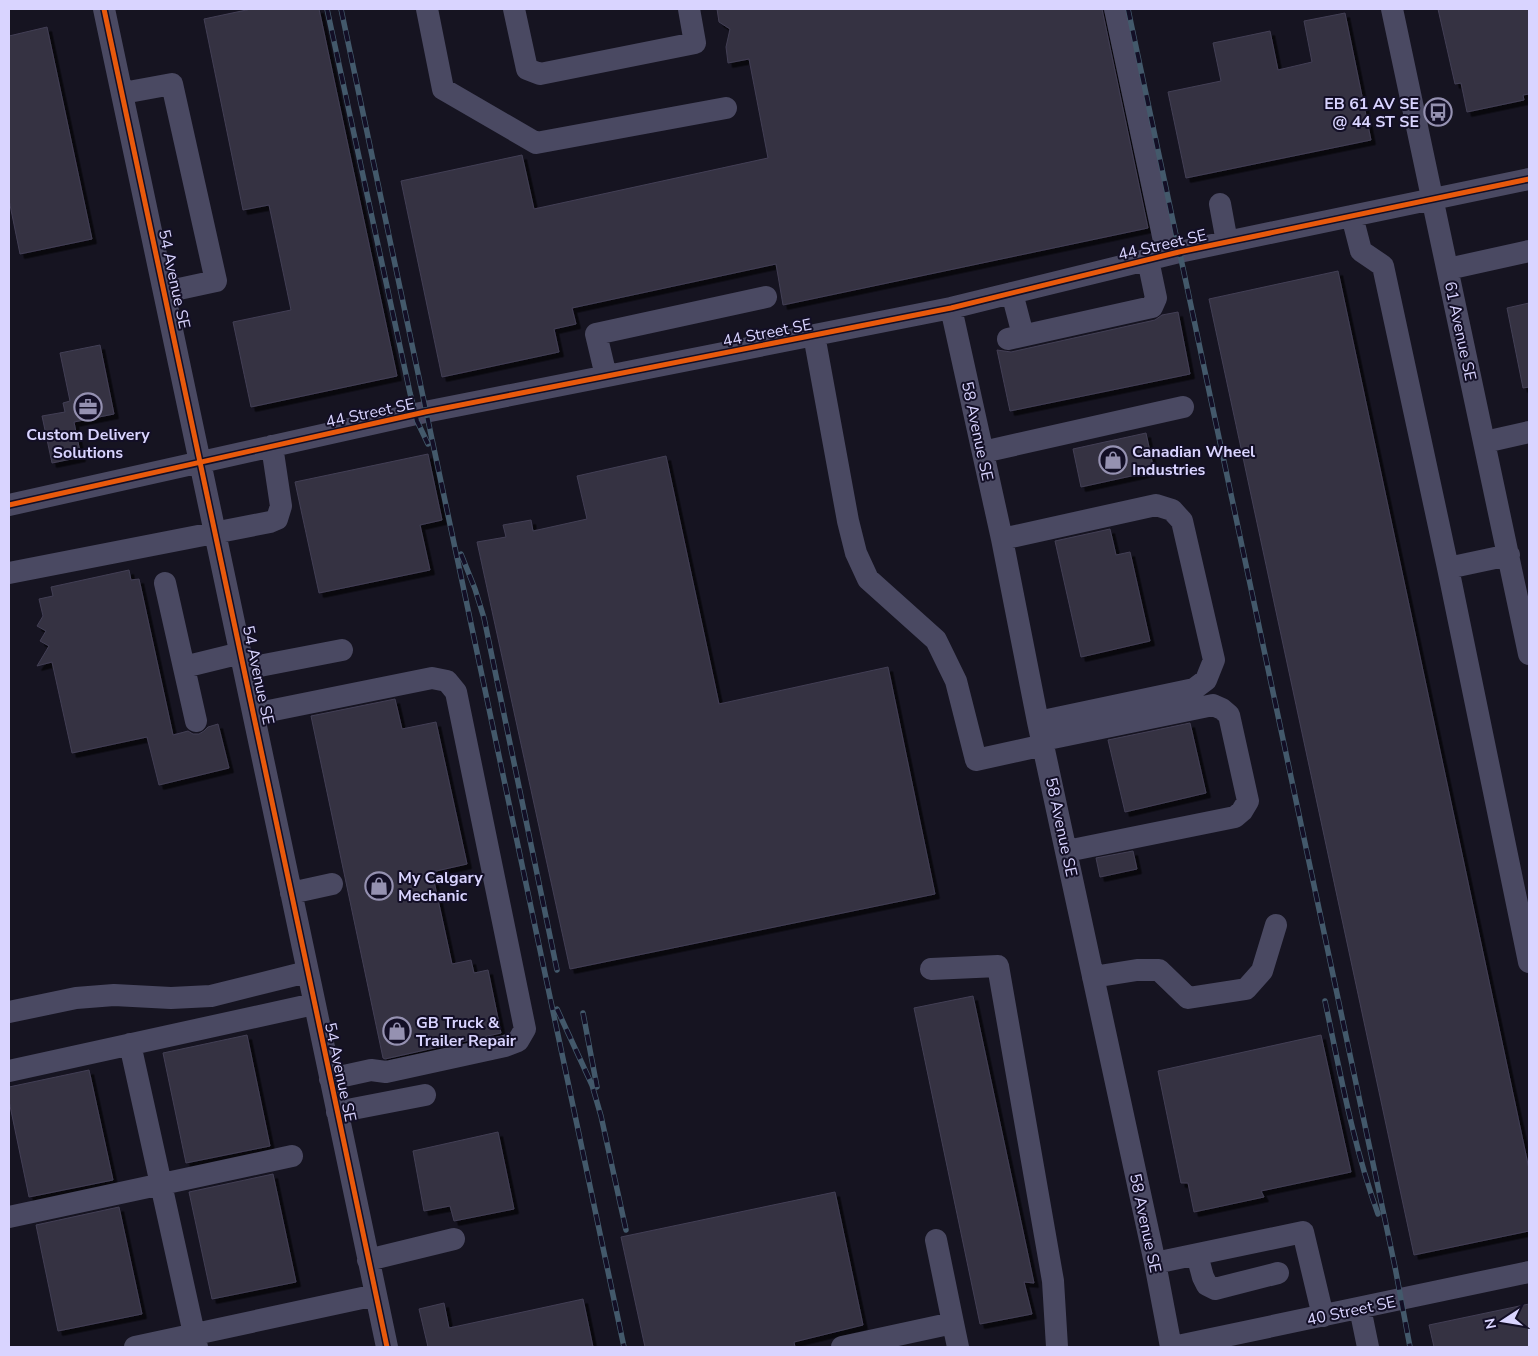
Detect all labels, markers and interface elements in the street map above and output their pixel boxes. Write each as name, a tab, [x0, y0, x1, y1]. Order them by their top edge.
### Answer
place label: EB 61 AV SE @ 44 ST SE	[1324, 93, 1419, 133]
bus stop icon: EB 61 AV SE @ 44 ST SE	[1423, 97, 1453, 127]
street label: 44 Street SE	[1116, 224, 1209, 266]
street label: 54 Avenue SE	[153, 228, 195, 331]
street label: 61 Avenue SE	[1439, 280, 1481, 383]
street label: 44 Street SE	[721, 314, 814, 352]
street label: 58 Avenue SE	[956, 380, 998, 483]
office icon: Custom Delivery Solutions	[73, 392, 103, 422]
street label: 44 Street SE	[324, 393, 417, 433]
place label: Custom Delivery Solutions	[26, 424, 150, 464]
place label: Canadian Wheel Industries	[1132, 441, 1255, 481]
shop icon: Canadian Wheel Industries	[1098, 445, 1128, 475]
street label: 54 Avenue SE	[237, 624, 279, 727]
street label: 58 Avenue SE	[1040, 776, 1082, 879]
place label: My Calgary Mechanic	[398, 867, 483, 907]
shop icon: My Calgary Mechanic	[364, 871, 394, 901]
place label: GB Truck & Trailer Repair	[416, 1012, 517, 1052]
shop icon: GB Truck & Trailer Repair	[382, 1016, 412, 1046]
street label: 54 Avenue SE	[319, 1021, 361, 1124]
street label: 58 Avenue SE	[1124, 1172, 1166, 1275]
street label: 40 Street SE	[1305, 1291, 1398, 1331]
north arrow	[1478, 1296, 1528, 1346]
text: N	[1480, 1316, 1501, 1331]

